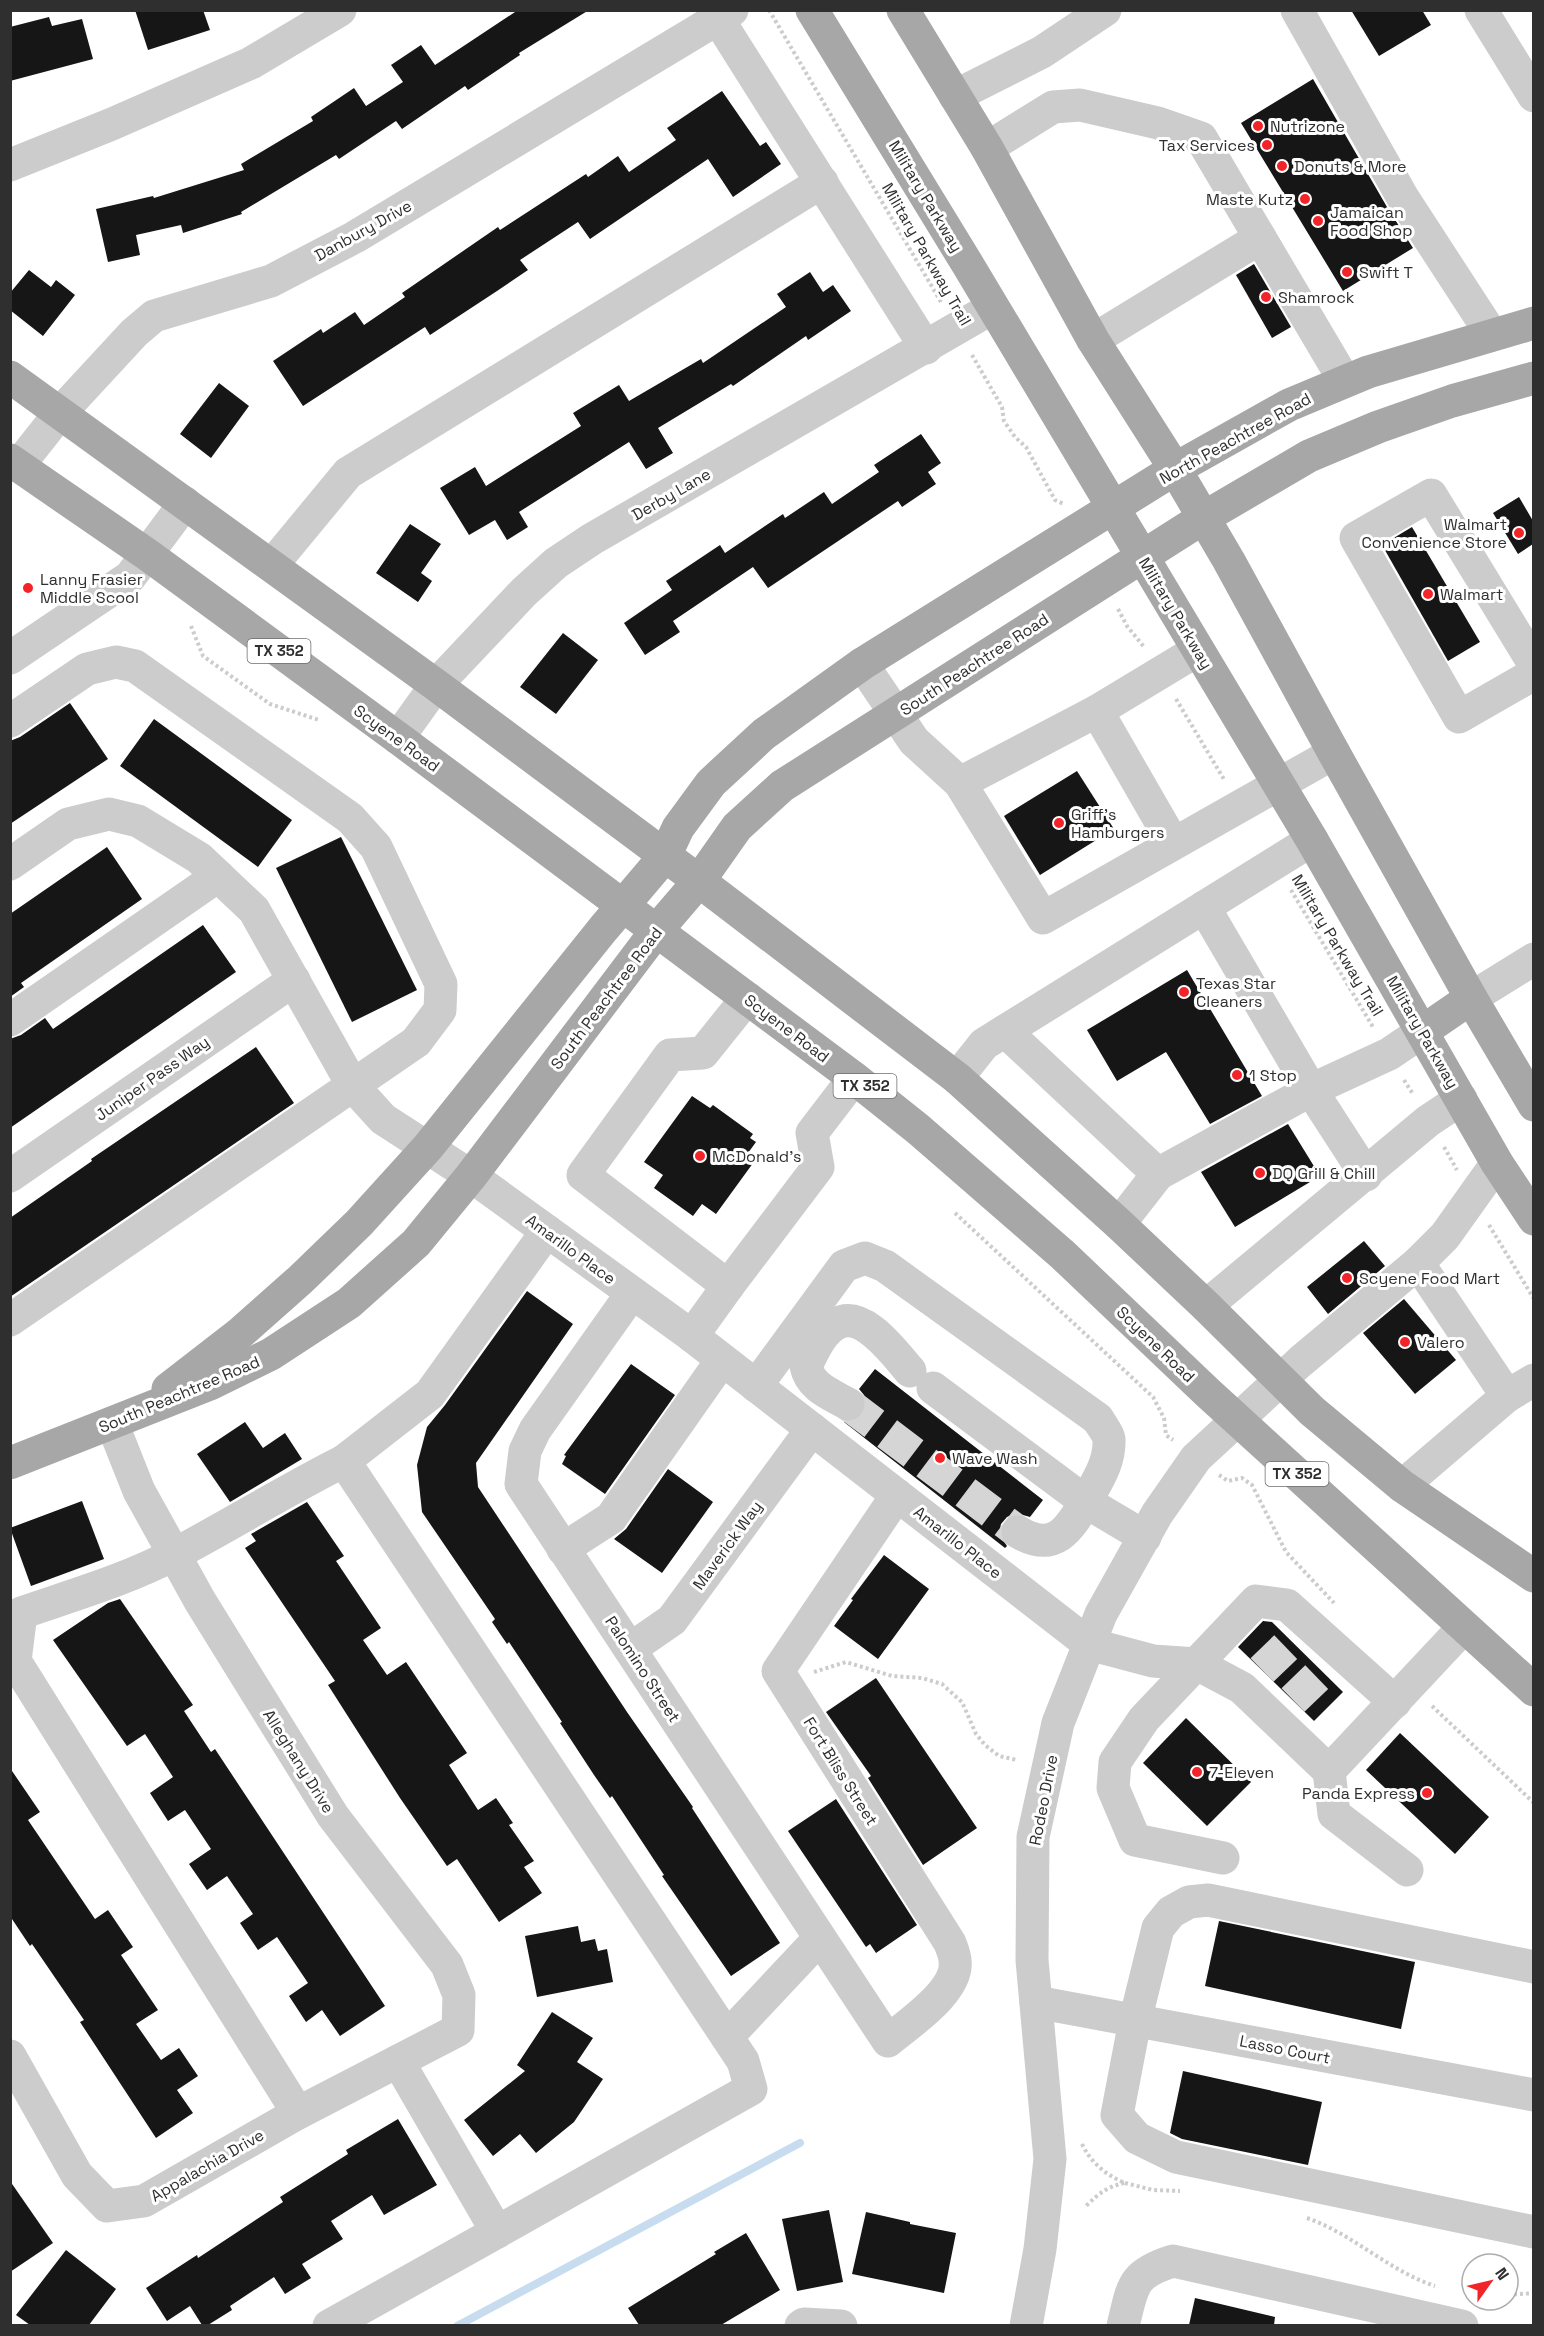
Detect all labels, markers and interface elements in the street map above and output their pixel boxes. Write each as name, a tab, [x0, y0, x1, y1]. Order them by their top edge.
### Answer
place label: Nutrizone	[1270, 116, 1345, 137]
marker: Nutrizone	[1251, 119, 1265, 133]
place label: Tax Services	[1159, 135, 1255, 156]
street label: Military Parkway	[884, 137, 967, 256]
marker: Tax Services	[1260, 138, 1274, 152]
place label: Donuts & More	[1294, 156, 1407, 177]
marker: Donuts & More	[1275, 159, 1289, 173]
street label: Military Parkway Trail	[877, 179, 976, 329]
place label: Maste Kutz	[1206, 189, 1293, 210]
marker: Maste Kutz	[1298, 192, 1312, 206]
street label: Danbury Drive	[311, 195, 416, 266]
place label: Jamaican Food Shop	[1330, 202, 1413, 241]
marker: Jamaican Food Shop	[1311, 214, 1325, 228]
place label: Swift T	[1359, 262, 1413, 283]
marker: Swift T	[1340, 265, 1354, 279]
place label: Shamrock	[1278, 287, 1355, 308]
marker: Shamrock	[1259, 290, 1273, 304]
street label: North Peachtree Road	[1156, 388, 1315, 489]
street label: Derby Lane	[628, 463, 714, 525]
place label: Walmart Convenience Store	[1361, 514, 1507, 553]
marker: Walmart Convenience Store	[1512, 526, 1526, 540]
street label: Military Parkway	[1134, 554, 1217, 673]
place label: Lanny Frasier Middle Scool	[40, 569, 143, 608]
marker: Lanny Frasier Middle Scool	[21, 581, 35, 595]
place label: Walmart	[1440, 584, 1503, 605]
marker: Walmart	[1421, 587, 1435, 601]
street label: South Peachtree Road	[896, 608, 1053, 720]
road number: TX 352	[248, 639, 310, 663]
street label: Scyene Road	[350, 700, 444, 777]
place label: Griff's Hamburgers	[1071, 804, 1164, 843]
marker: Griff's Hamburgers	[1052, 816, 1066, 830]
street label: Military Parkway Trail	[1287, 871, 1388, 1020]
street label: South Peachtree Road	[546, 923, 667, 1074]
street label: Military Parkway	[1382, 972, 1463, 1092]
place label: Texas Star Cleaners	[1196, 973, 1276, 1012]
marker: Texas Star Cleaners	[1177, 985, 1191, 999]
street label: Scyene Road	[740, 990, 833, 1067]
street label: Juniper Pass Way	[91, 1031, 213, 1126]
place label: 1 Stop	[1249, 1065, 1297, 1086]
marker: 1 Stop	[1230, 1068, 1244, 1082]
road number: TX 352	[834, 1074, 896, 1098]
place label: McDonald's	[712, 1146, 802, 1167]
marker: McDonald's	[693, 1149, 707, 1163]
place label: DQ Grill & Chill	[1272, 1163, 1376, 1184]
marker: DQ Grill & Chill	[1253, 1166, 1267, 1180]
street label: Amarillo Place	[521, 1210, 620, 1289]
place label: Scyene Food Mart	[1359, 1268, 1500, 1289]
marker: Scyene Food Mart	[1340, 1271, 1354, 1285]
street label: Scyene Road	[1112, 1302, 1199, 1387]
place label: Valero	[1417, 1332, 1465, 1353]
marker: Valero	[1398, 1335, 1412, 1349]
street label: South Peachtree Road	[95, 1351, 263, 1438]
place label: Wave Wash	[952, 1448, 1038, 1469]
marker: Wave Wash	[933, 1451, 947, 1465]
road number: TX 352	[1266, 1462, 1328, 1486]
street label: Maverick Way	[688, 1497, 767, 1594]
street label: Amarillo Place	[909, 1501, 1006, 1583]
street label: Palomino Street	[600, 1612, 685, 1726]
street label: Alleghany Drive	[258, 1705, 339, 1817]
street label: Fort Bliss Street	[799, 1713, 882, 1830]
street label: Rodeo Drive	[1024, 1753, 1063, 1847]
place label: 7-Eleven	[1209, 1762, 1274, 1783]
marker: 7-Eleven	[1190, 1765, 1204, 1779]
place label: Panda Express	[1302, 1783, 1415, 1804]
marker: Panda Express	[1420, 1786, 1434, 1800]
street label: Lasso Court	[1238, 2030, 1332, 2069]
street label: Appalachia Drive	[147, 2124, 268, 2206]
north arrow	[1460, 2252, 1520, 2312]
text: N	[1490, 2264, 1514, 2284]

